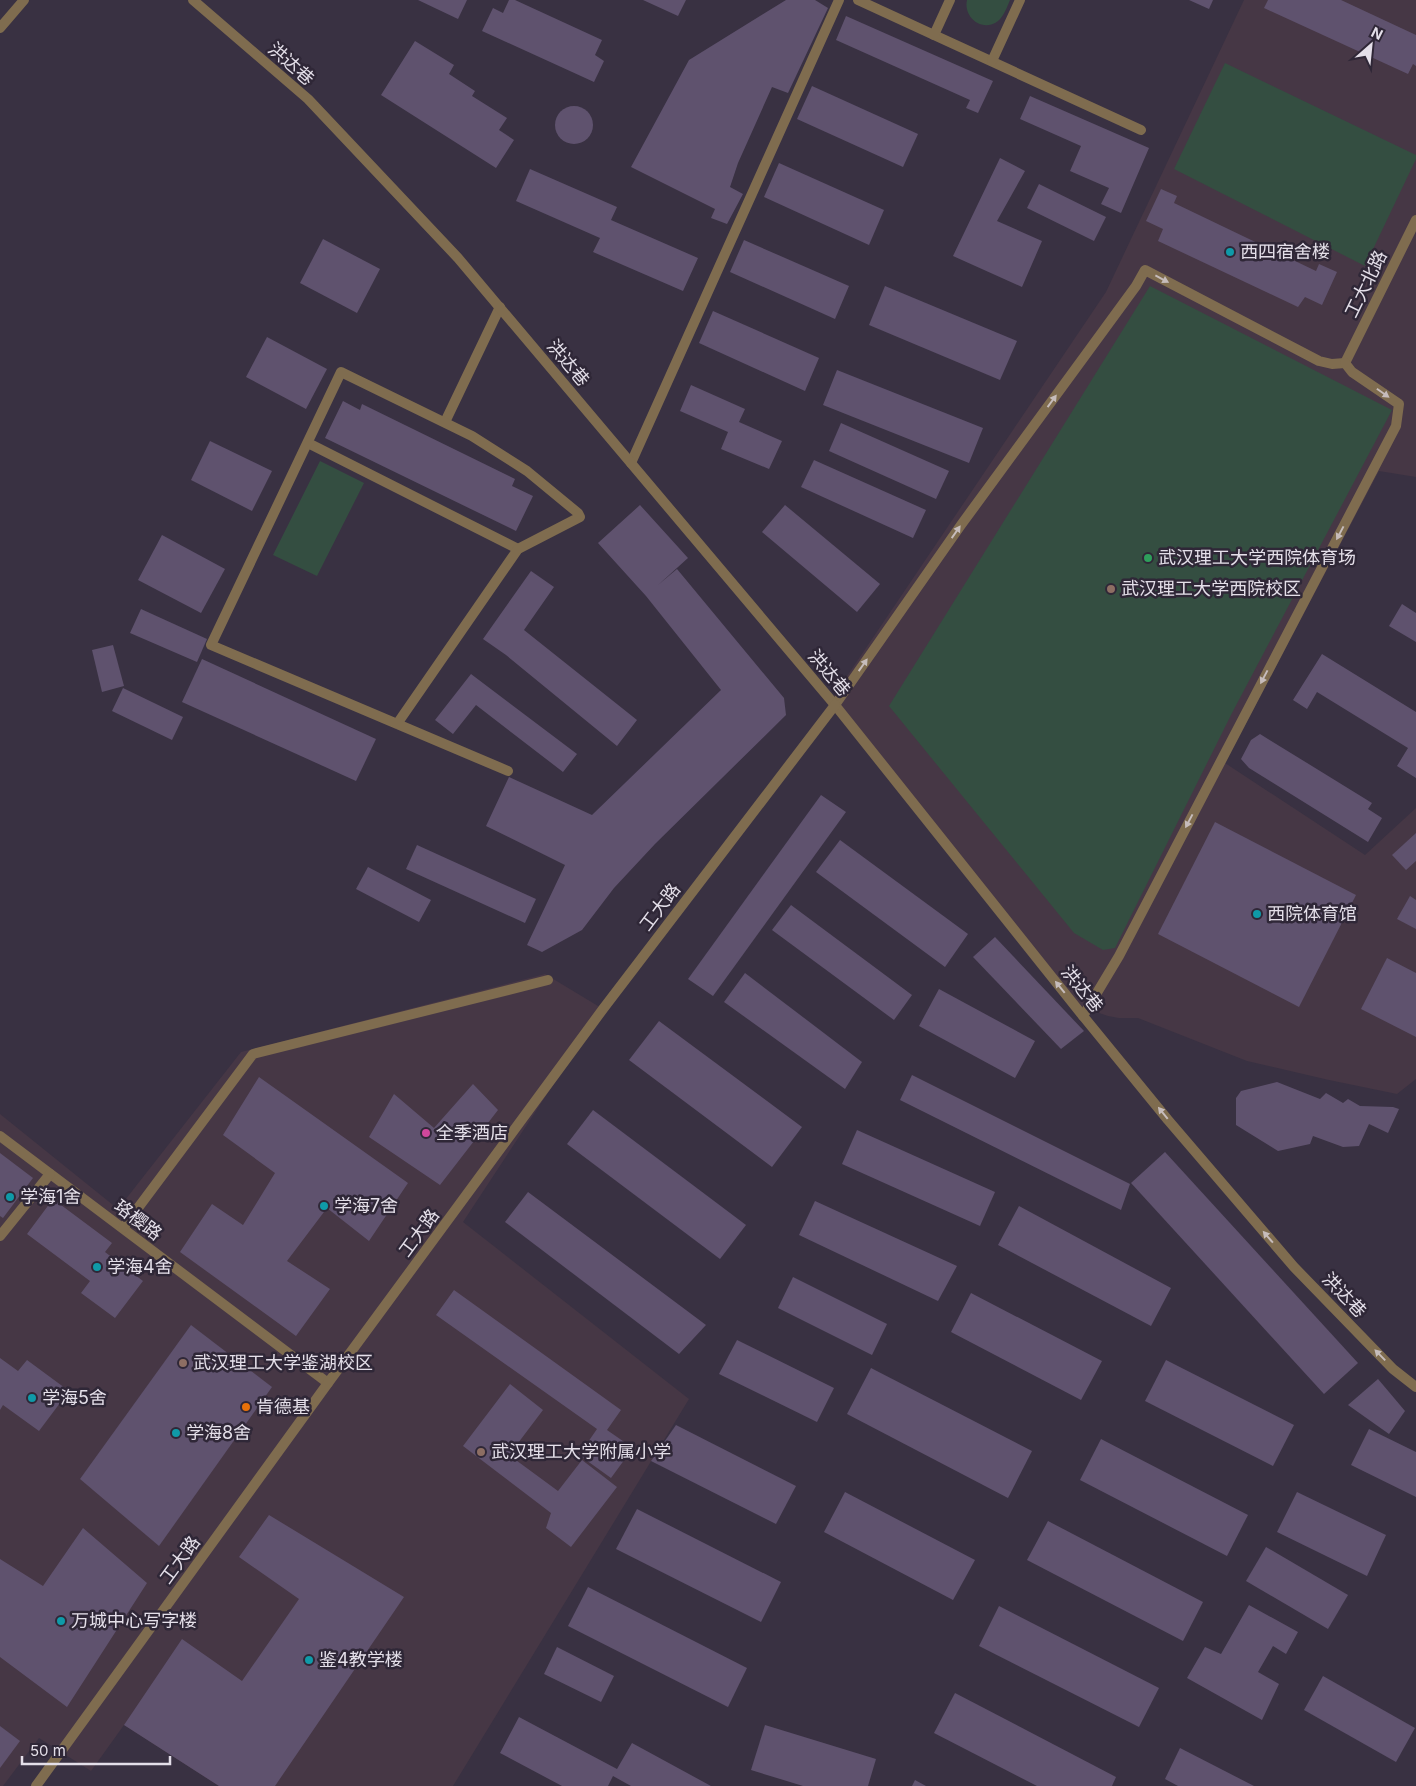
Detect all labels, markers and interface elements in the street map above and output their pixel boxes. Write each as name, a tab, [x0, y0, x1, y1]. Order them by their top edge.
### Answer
north arrow	[1346, 20, 1396, 70]
text: N	[1369, 23, 1386, 43]
street label: 洪达巷	[264, 38, 319, 89]
place label: 西四宿舍楼	[1240, 241, 1330, 262]
marker: 西四宿舍楼	[1224, 246, 1236, 258]
street label: 工大北路	[1340, 247, 1391, 321]
one-way arrow	[1155, 275, 1170, 283]
street label: 洪达巷	[543, 335, 594, 390]
one-way arrow	[1376, 388, 1390, 398]
one-way arrow	[1047, 394, 1057, 408]
one-way arrow	[951, 525, 961, 539]
one-way arrow	[1336, 526, 1344, 541]
place label: 武汉理工大学西院体育场	[1158, 547, 1356, 568]
marker: 武汉理工大学西院体育场	[1142, 552, 1154, 564]
place label: 武汉理工大学西院校区	[1121, 578, 1301, 599]
marker: 武汉理工大学西院校区	[1105, 583, 1117, 595]
street label: 洪达巷	[804, 645, 855, 700]
one-way arrow	[858, 658, 868, 672]
one-way arrow	[1260, 670, 1268, 685]
one-way arrow	[1185, 814, 1193, 829]
street label: 工大路	[635, 879, 684, 935]
place label: 西院体育馆	[1267, 903, 1357, 924]
marker: 西院体育馆	[1251, 908, 1263, 920]
street label: 洪达巷	[1057, 961, 1108, 1016]
one-way arrow	[1055, 981, 1066, 994]
one-way arrow	[1157, 1107, 1168, 1120]
place label: 全季酒店	[436, 1122, 508, 1143]
marker: 全季酒店	[420, 1127, 432, 1139]
place label: 学海1舍	[20, 1186, 81, 1207]
marker: 学海1舍	[4, 1191, 16, 1203]
street label: 珞樱路	[110, 1195, 166, 1244]
place label: 学海7舍	[334, 1195, 398, 1216]
marker: 学海7舍	[318, 1200, 330, 1212]
street label: 工大路	[394, 1205, 443, 1261]
one-way arrow	[1263, 1230, 1274, 1243]
place label: 学海4舍	[107, 1256, 173, 1277]
marker: 学海4舍	[91, 1261, 103, 1273]
street label: 洪达巷	[1318, 1268, 1371, 1321]
one-way arrow	[1374, 1349, 1386, 1361]
place label: 武汉理工大学鉴湖校区	[193, 1352, 373, 1373]
marker: 武汉理工大学鉴湖校区	[177, 1357, 189, 1369]
place label: 学海5舍	[42, 1387, 107, 1408]
marker: 学海5舍	[26, 1392, 38, 1404]
place label: 肯德基	[256, 1396, 310, 1417]
marker: 肯德基	[240, 1401, 252, 1413]
place label: 学海8舍	[186, 1422, 251, 1443]
marker: 学海8舍	[170, 1427, 182, 1439]
place label: 武汉理工大学附属小学	[491, 1441, 671, 1462]
marker: 武汉理工大学附属小学	[475, 1446, 487, 1458]
street label: 工大路	[155, 1532, 204, 1588]
place label: 万城中心写字楼	[71, 1610, 197, 1631]
marker: 万城中心写字楼	[55, 1615, 67, 1627]
place label: 鉴4教学楼	[319, 1649, 403, 1670]
marker: 鉴4教学楼	[303, 1654, 315, 1666]
scale bar	[22, 1734, 170, 1766]
text: 50 m	[30, 1741, 66, 1760]

